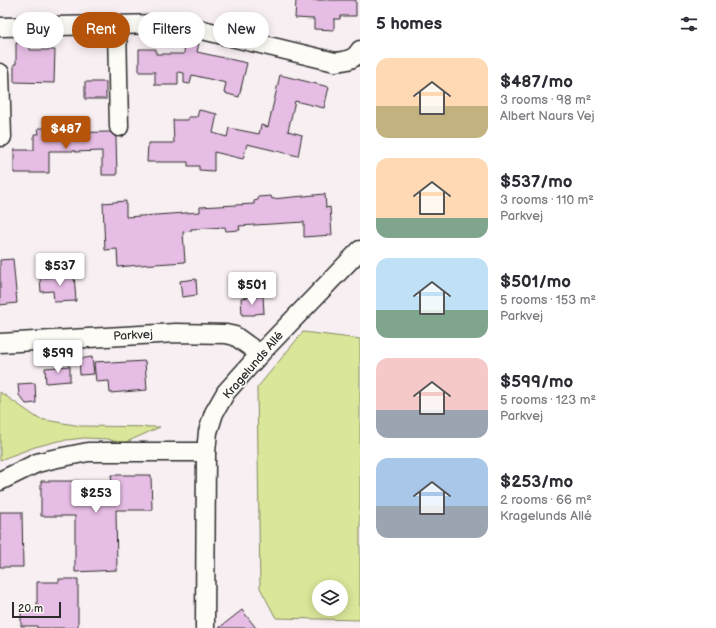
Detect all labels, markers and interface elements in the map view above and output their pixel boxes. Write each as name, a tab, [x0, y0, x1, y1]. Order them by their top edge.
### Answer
chip: Buy	[12, 12, 64, 48]
chip: Rent	[72, 12, 130, 48]
chip: Filters	[138, 12, 205, 48]
chip: New	[213, 12, 269, 48]
icon: filters	[678, 13, 700, 35]
text: 5 homes	[376, 14, 442, 34]
text: $487/mo	[500, 72, 573, 92]
icon: home	[408, 74, 456, 122]
text: 3 rooms · 98 m²	[500, 92, 591, 108]
text: Albert Naurs Vej	[500, 108, 595, 124]
pin: $487	[42, 116, 90, 150]
text: $487	[50, 121, 82, 137]
text: $537/mo	[500, 172, 572, 192]
icon: home	[408, 174, 456, 222]
text: 3 rooms · 110 m²	[500, 192, 594, 208]
text: Parkvej	[500, 208, 543, 224]
pin: $537	[36, 253, 84, 287]
text: $537	[45, 258, 75, 274]
pin: $501	[228, 272, 276, 306]
text: $501/mo	[500, 272, 571, 292]
icon: home	[408, 274, 456, 322]
text: $501	[237, 277, 267, 293]
text: 5 rooms · 153 m²	[500, 292, 596, 308]
text: Parkvej	[500, 308, 543, 324]
street label: Parkvej	[113, 327, 153, 344]
street label: Kragelunds Allé	[220, 328, 287, 402]
pin: $599	[34, 340, 82, 374]
text: $599	[42, 345, 74, 361]
text: $599/mo	[500, 372, 573, 392]
icon: home	[408, 374, 456, 422]
text: 5 rooms · 123 m²	[500, 392, 596, 408]
text: Parkvej	[500, 408, 543, 424]
text: $253/mo	[500, 472, 573, 492]
icon: home	[408, 474, 456, 522]
pin: $253	[72, 480, 120, 514]
text: $253	[80, 485, 112, 501]
text: 2 rooms · 66 m²	[500, 492, 592, 508]
text: Kragelunds Allé	[500, 508, 592, 524]
map controls	[312, 580, 348, 616]
button: layers	[312, 580, 348, 616]
scale bar	[12, 600, 61, 619]
text: 20 m	[18, 602, 43, 615]

